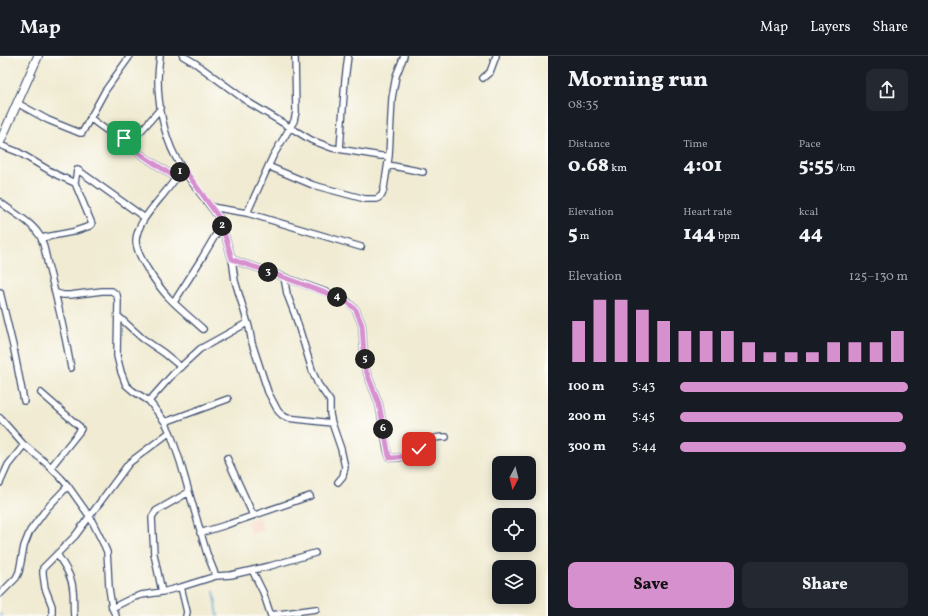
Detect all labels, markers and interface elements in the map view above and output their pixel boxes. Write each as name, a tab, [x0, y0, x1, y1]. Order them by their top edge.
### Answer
text: Map	[20, 15, 61, 41]
text: Map	[760, 18, 788, 37]
text: Layers	[810, 18, 850, 37]
text: Share	[872, 18, 908, 37]
text: Morning run	[568, 65, 708, 96]
button: share	[866, 69, 908, 111]
text: 08:35	[568, 96, 598, 114]
pin	[107, 121, 141, 155]
icon: arrive	[113, 127, 135, 149]
text: Distance	[568, 137, 610, 152]
text: Time	[683, 137, 707, 152]
text: Pace	[799, 137, 821, 152]
text: 0.68	[568, 152, 609, 180]
text: 4:01	[683, 152, 722, 180]
text: 5:55	[799, 152, 834, 180]
text: km	[609, 161, 627, 176]
text: /km	[834, 161, 856, 176]
pin: 1	[170, 162, 190, 182]
text: 1	[178, 164, 182, 179]
text: Elevation	[568, 205, 614, 220]
text: Heart rate	[683, 205, 732, 220]
text: kcal	[799, 205, 818, 220]
pin: 2	[212, 216, 232, 236]
text: 2	[219, 218, 225, 233]
text: 5	[568, 220, 578, 248]
text: 144	[683, 220, 716, 248]
text: 44	[799, 220, 823, 248]
text: m	[578, 229, 590, 244]
text: bpm	[716, 229, 740, 244]
pin: 3	[258, 262, 278, 282]
text: 3	[265, 264, 271, 279]
text: Elevation	[568, 268, 622, 286]
text: 125–130 m	[849, 268, 908, 286]
pin: 4	[327, 287, 347, 307]
text: 4	[334, 289, 340, 304]
pin: 5	[355, 349, 375, 369]
text: 5	[362, 351, 368, 366]
text: 100 m	[568, 378, 605, 396]
text: 5:43	[632, 378, 655, 396]
text: 200 m	[568, 408, 606, 426]
text: 5:45	[632, 408, 655, 426]
pin: 6	[373, 419, 393, 439]
text: 6	[380, 421, 386, 436]
pin	[402, 432, 436, 466]
icon: check	[408, 438, 430, 460]
text: 300 m	[568, 438, 606, 456]
text: 5:44	[632, 438, 657, 456]
north arrow	[492, 456, 536, 500]
map controls	[492, 456, 536, 604]
button: locate	[492, 508, 536, 552]
button: layers	[492, 560, 536, 604]
button: Save	[568, 562, 734, 608]
button: Share	[742, 562, 908, 608]

